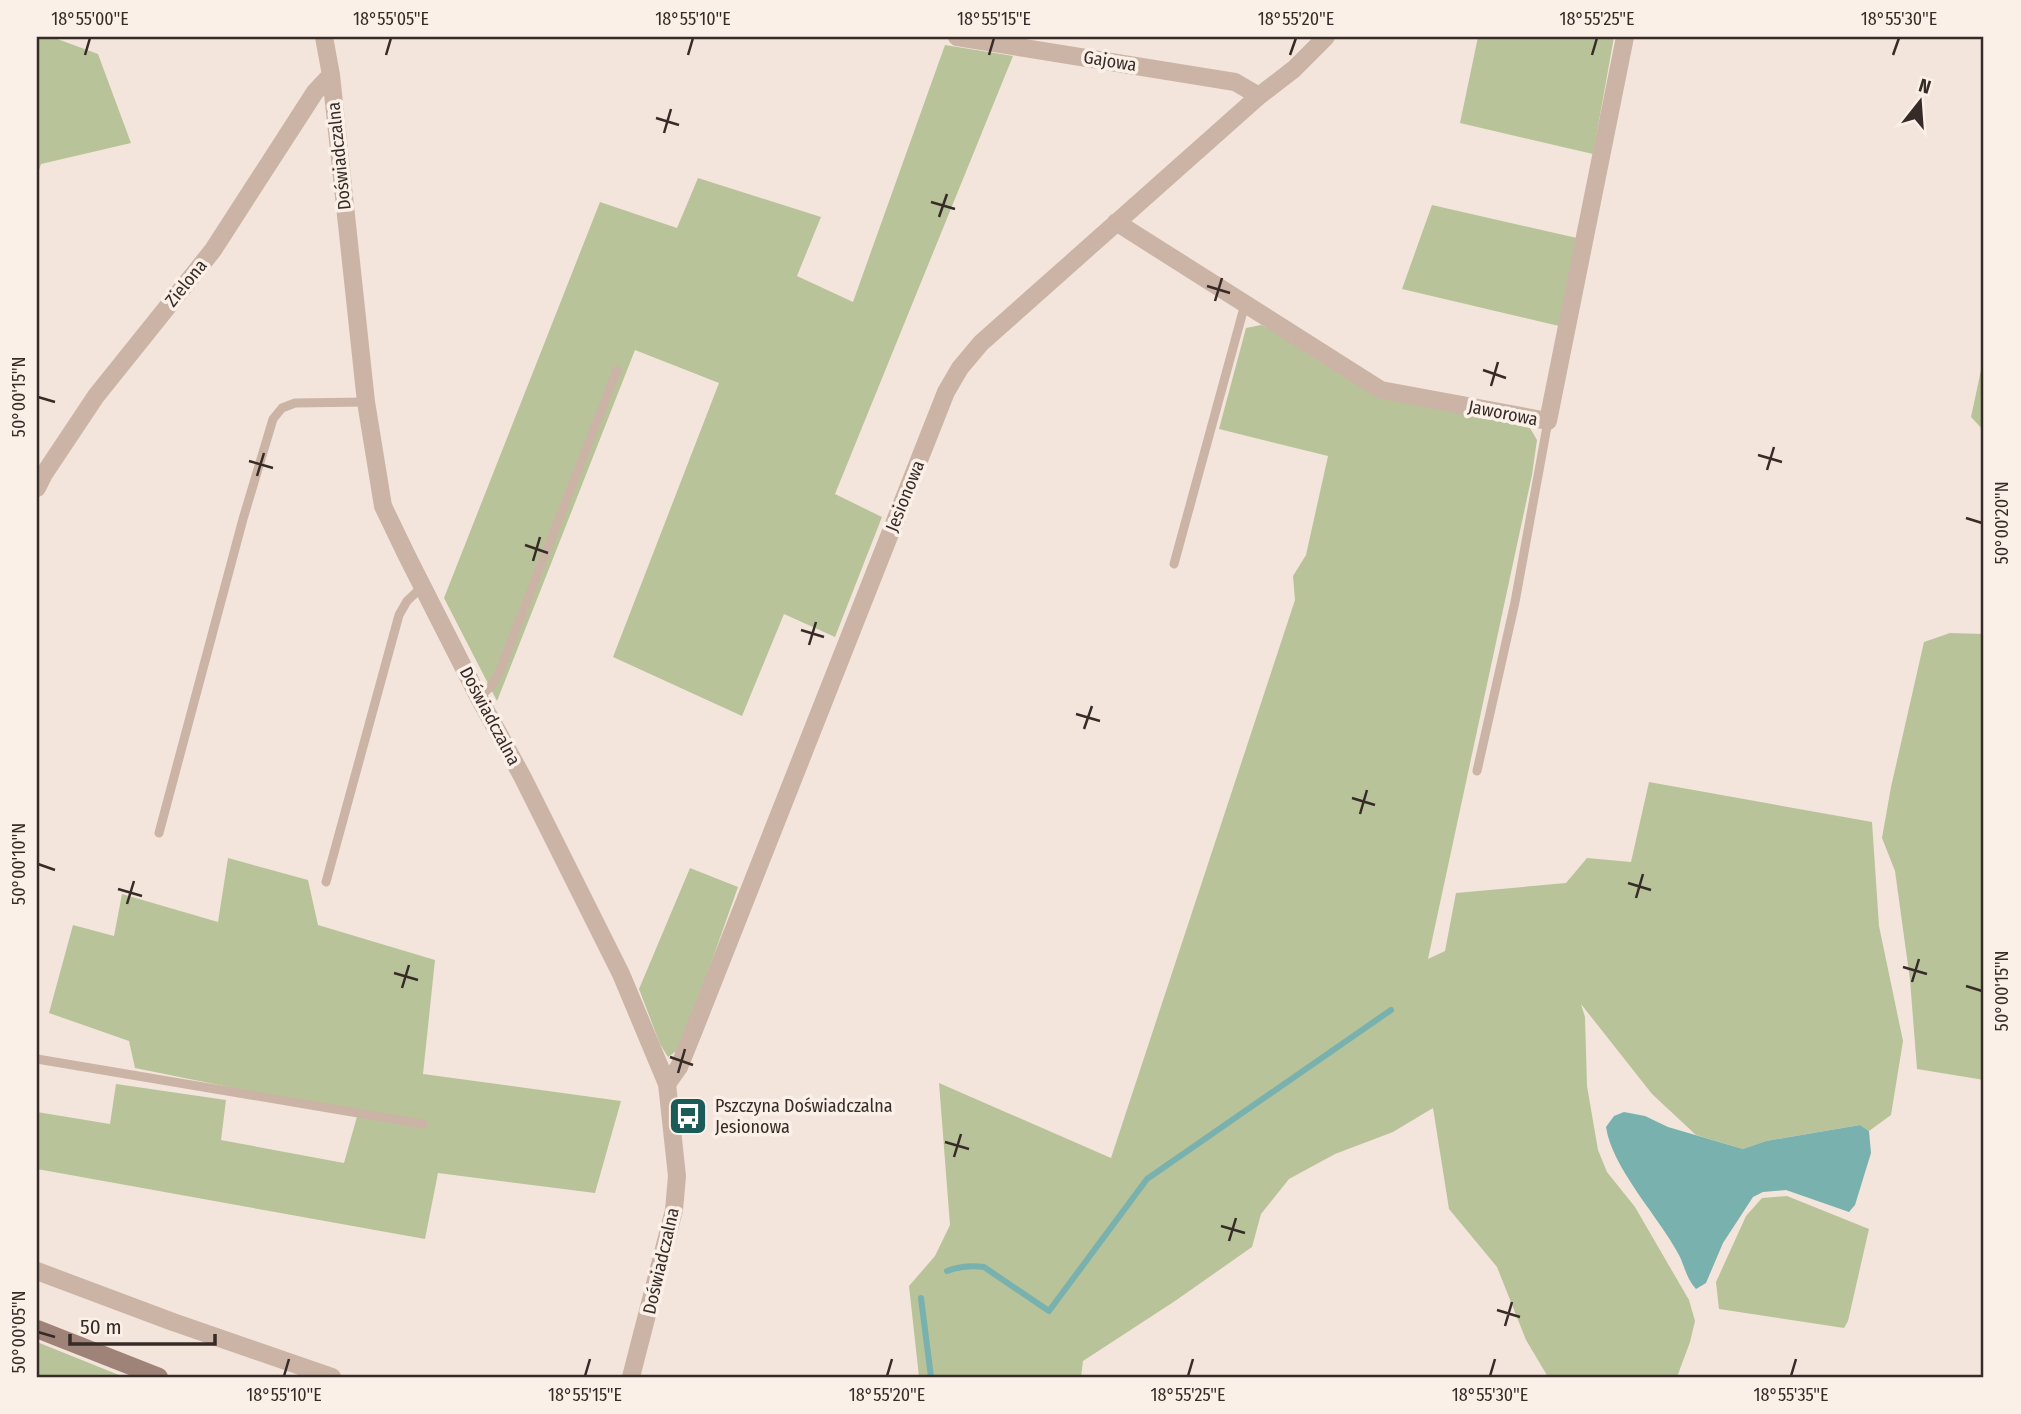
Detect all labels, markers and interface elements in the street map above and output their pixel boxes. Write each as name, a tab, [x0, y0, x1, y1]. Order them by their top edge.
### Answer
text: 18°55'00"E	[51, 8, 129, 30]
text: 18°55'05"E	[353, 8, 429, 30]
text: 18°55'10"E	[655, 8, 731, 30]
text: 18°55'15"E	[957, 8, 1031, 30]
text: 18°55'20"E	[1258, 8, 1334, 30]
text: 18°55'25"E	[1560, 8, 1634, 30]
text: 18°55'30"E	[1861, 8, 1937, 30]
street label: Gajowa	[1082, 46, 1138, 76]
north arrow	[1884, 66, 1954, 136]
text: N	[1916, 74, 1934, 99]
street label: Doświadczalna	[322, 101, 356, 211]
street label: Zielona	[160, 255, 212, 311]
text: 50°00'15"N	[8, 357, 30, 437]
street label: Jaworowa	[1466, 395, 1540, 431]
street label: Jesionowa	[881, 457, 929, 535]
text: 50°00'20"N	[1991, 481, 2013, 565]
street label: Doświadczalna	[455, 663, 525, 769]
text: 50°00'10"N	[8, 823, 30, 905]
text: 50°00'15"N	[1991, 951, 2013, 1031]
bus stop icon: Pszczyna Doświadczalna Jesionowa	[667, 1095, 709, 1137]
place label: Pszczyna Doświadczalna Jesionowa	[715, 1095, 893, 1138]
street label: Doświadczalna	[638, 1205, 684, 1316]
text: 50°00'05"N	[8, 1291, 30, 1373]
scale bar	[70, 1302, 215, 1346]
text: 50 m	[80, 1314, 122, 1340]
text: 18°55'10"E	[246, 1384, 322, 1406]
text: 18°55'15"E	[548, 1384, 622, 1406]
text: 18°55'20"E	[849, 1384, 925, 1406]
text: 18°55'25"E	[1151, 1384, 1225, 1406]
text: 18°55'30"E	[1452, 1384, 1528, 1406]
text: 18°55'35"E	[1753, 1384, 1829, 1406]

